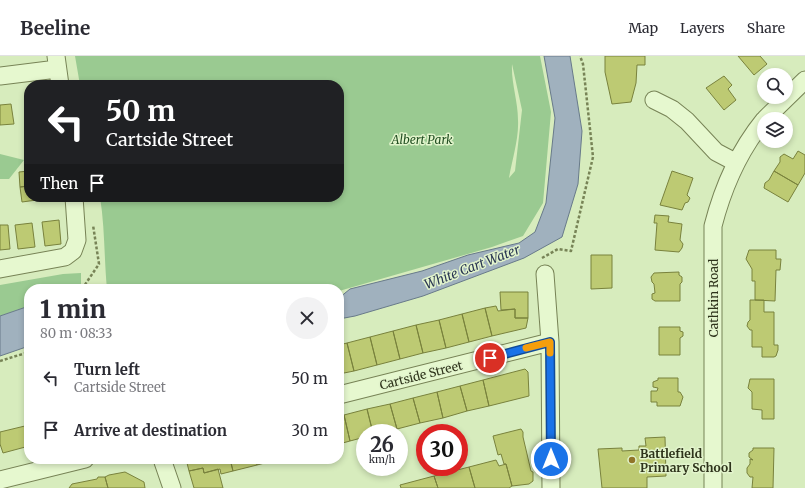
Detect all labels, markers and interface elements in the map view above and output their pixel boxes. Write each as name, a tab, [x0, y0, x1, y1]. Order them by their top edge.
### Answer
text: Beeline	[20, 16, 90, 40]
text: Map	[628, 19, 658, 37]
text: Layers	[680, 19, 725, 37]
text: Share	[747, 19, 785, 37]
map controls	[757, 68, 793, 148]
button: search	[757, 68, 793, 104]
text: 50 m	[106, 93, 175, 129]
icon: left	[40, 96, 92, 148]
button: layers	[757, 112, 793, 148]
text: Cartside Street	[106, 128, 233, 151]
park label: Albert Park	[390, 132, 453, 147]
icon: arrive	[86, 172, 108, 194]
text: Then	[40, 174, 78, 193]
water label: White Cart Water	[422, 241, 523, 293]
street label: Cathkin Road	[706, 259, 721, 337]
text: 1 min	[40, 294, 106, 325]
button: close	[286, 297, 328, 339]
text: 80 m · 08:33	[40, 325, 112, 342]
pin	[473, 341, 507, 375]
icon: arrive	[479, 347, 501, 369]
street label: Cartside Street	[378, 357, 464, 393]
text: Turn left	[74, 360, 140, 379]
icon: left	[40, 367, 62, 389]
text: 50 m	[291, 369, 328, 388]
text: Cartside Street	[74, 379, 166, 396]
icon: arrive	[40, 419, 62, 441]
text: Arrive at destination	[74, 421, 227, 440]
text: 30 m	[291, 421, 328, 440]
speed limit sign: 30	[416, 424, 468, 476]
text: 26	[370, 432, 394, 457]
position arrow	[530, 438, 572, 480]
place label: Battlefield Primary School	[640, 446, 732, 475]
text: km/h	[369, 453, 395, 466]
marker: Battlefield Primary School	[627, 455, 637, 465]

